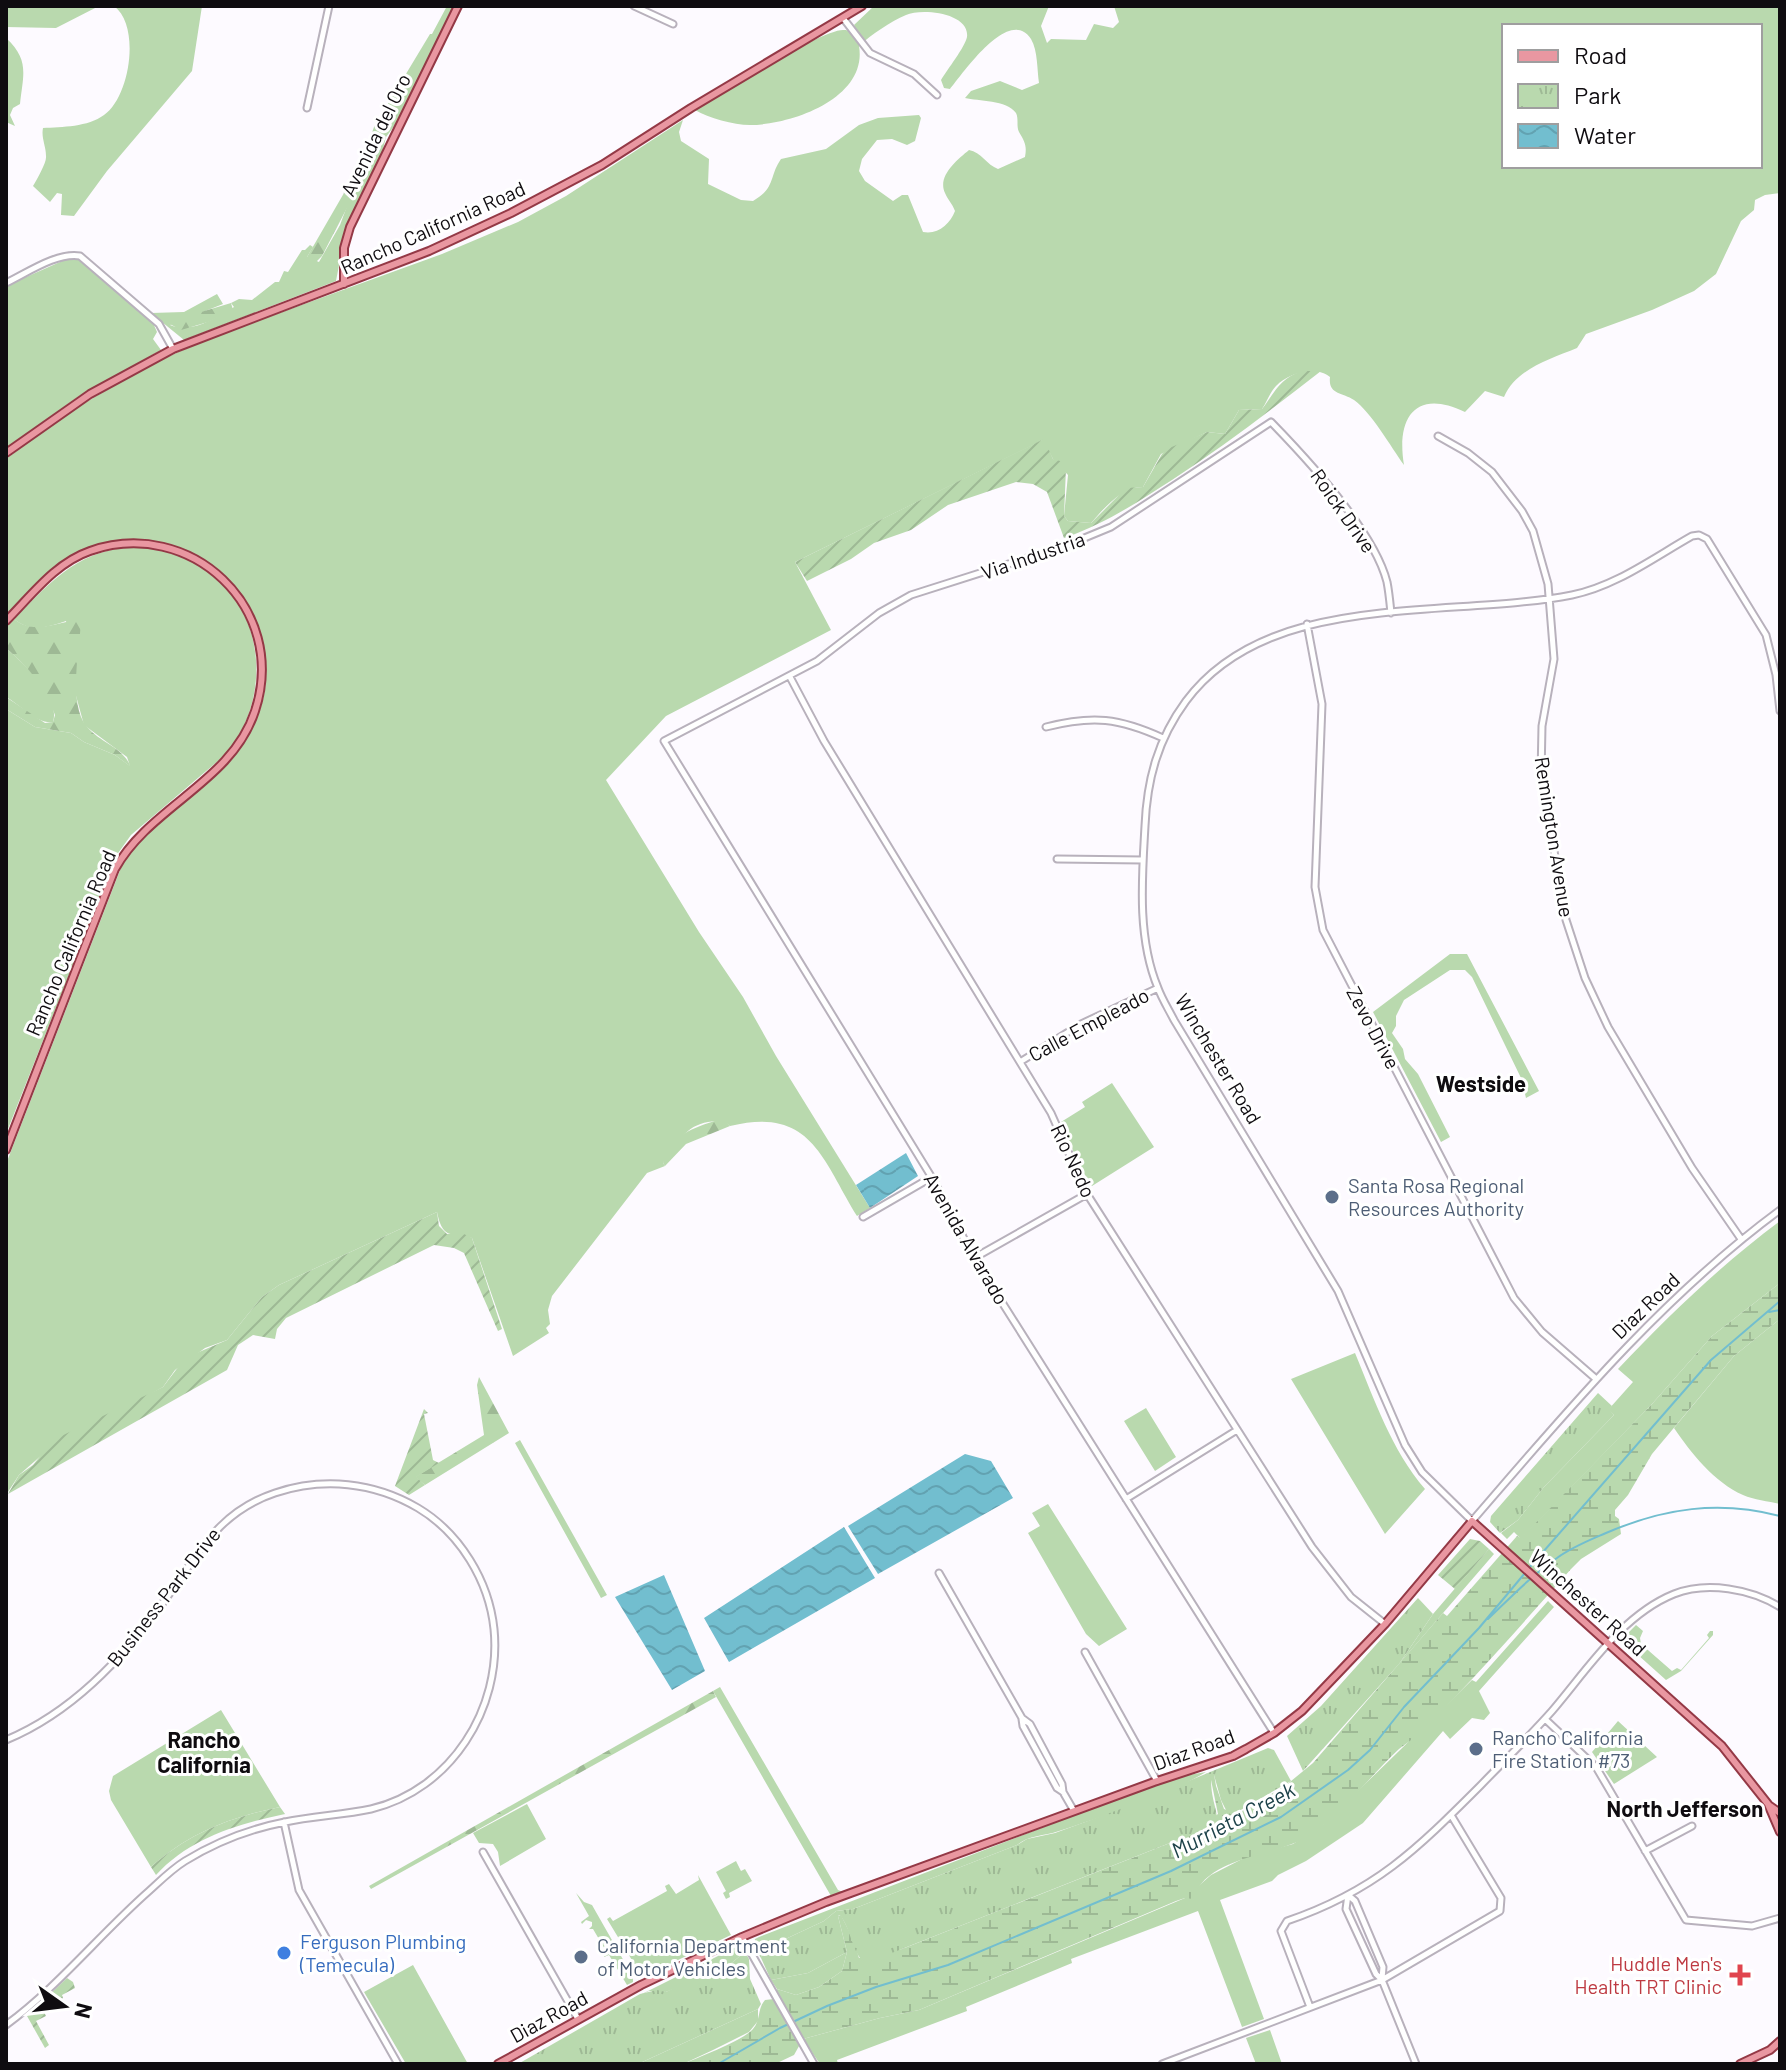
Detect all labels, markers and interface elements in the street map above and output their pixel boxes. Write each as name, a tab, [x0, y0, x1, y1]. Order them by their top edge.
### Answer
legend	[1502, 24, 1762, 168]
text: Road	[1574, 40, 1627, 69]
street label: Avenida del Oro	[335, 69, 415, 200]
text: Park	[1574, 80, 1621, 109]
text: Water	[1574, 120, 1636, 149]
street label: Rancho California Road	[337, 176, 529, 279]
street label: Roick Drive	[1306, 464, 1382, 557]
street label: Via Industria	[978, 526, 1088, 584]
street label: Remington Avenue	[1530, 755, 1580, 919]
street label: Rancho California Road	[20, 846, 120, 1039]
street label: Calle Empleado	[1024, 982, 1153, 1066]
street label: Zevo Drive	[1342, 982, 1406, 1073]
street label: Winchester Road	[1171, 989, 1267, 1128]
district label: Westside	[1436, 1070, 1526, 1096]
street label: Rio Nedo	[1046, 1120, 1101, 1201]
street label: Avenida Alvarado	[919, 1168, 1014, 1309]
place label: Santa Rosa Regional Resources Authority	[1348, 1173, 1524, 1220]
marker: Santa Rosa Regional Resources Authority	[1323, 1188, 1341, 1206]
street label: Diaz Road	[1606, 1267, 1684, 1343]
street label: Business Park Drive	[102, 1522, 225, 1671]
street label: Winchester Road	[1526, 1544, 1652, 1661]
street label: Diaz Road	[1150, 1723, 1238, 1775]
place label: Rancho California Fire Station #73	[1492, 1725, 1643, 1772]
district label: Rancho California	[157, 1726, 251, 1777]
marker: Rancho California Fire Station #73	[1467, 1740, 1485, 1758]
water label: Murrieta Creek	[1166, 1775, 1299, 1863]
district label: North Jefferson	[1607, 1795, 1763, 1821]
place label: Ferguson Plumbing (Temecula)	[299, 1929, 466, 1976]
place label: California Department of Motor Vehicles	[597, 1933, 788, 1980]
marker: Ferguson Plumbing (Temecula)	[275, 1944, 293, 1962]
marker: California Department of Motor Vehicles	[572, 1948, 590, 1966]
place label: Huddle Men's Health TRT Clinic	[1574, 1951, 1722, 1998]
marker: Huddle Men's Health TRT Clinic	[1729, 1964, 1751, 1986]
north arrow	[24, 1966, 104, 2046]
street label: Diaz Road	[506, 1985, 591, 2047]
text: N	[70, 2001, 99, 2021]

